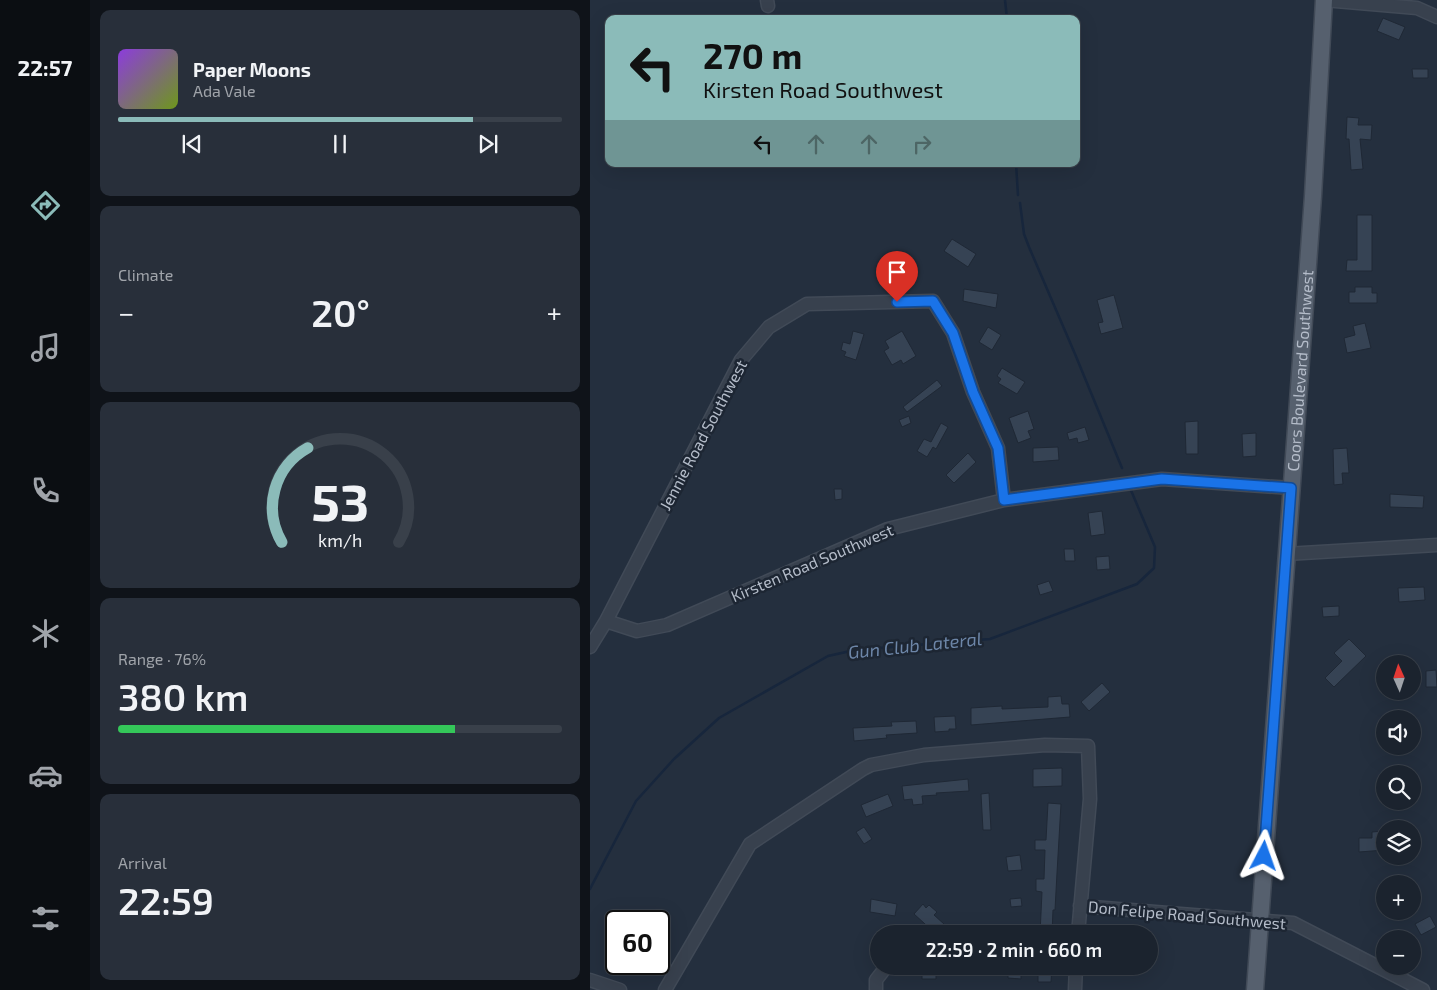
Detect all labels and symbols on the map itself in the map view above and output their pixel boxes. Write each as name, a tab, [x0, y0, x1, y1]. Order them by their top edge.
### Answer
pin	[876, 251, 918, 302]
street label: Coors Boulevard Southwest	[1283, 269, 1317, 472]
street label: Jennie Road Southwest	[655, 356, 750, 513]
street label: Kirsten Road Southwest	[728, 520, 896, 605]
water label: Gun Club Lateral	[847, 627, 983, 663]
north arrow	[1376, 655, 1421, 700]
position arrow	[1237, 829, 1289, 881]
street label: Don Felipe Road Southwest	[1087, 896, 1287, 933]
speed limit sign: 60	[605, 910, 670, 975]

